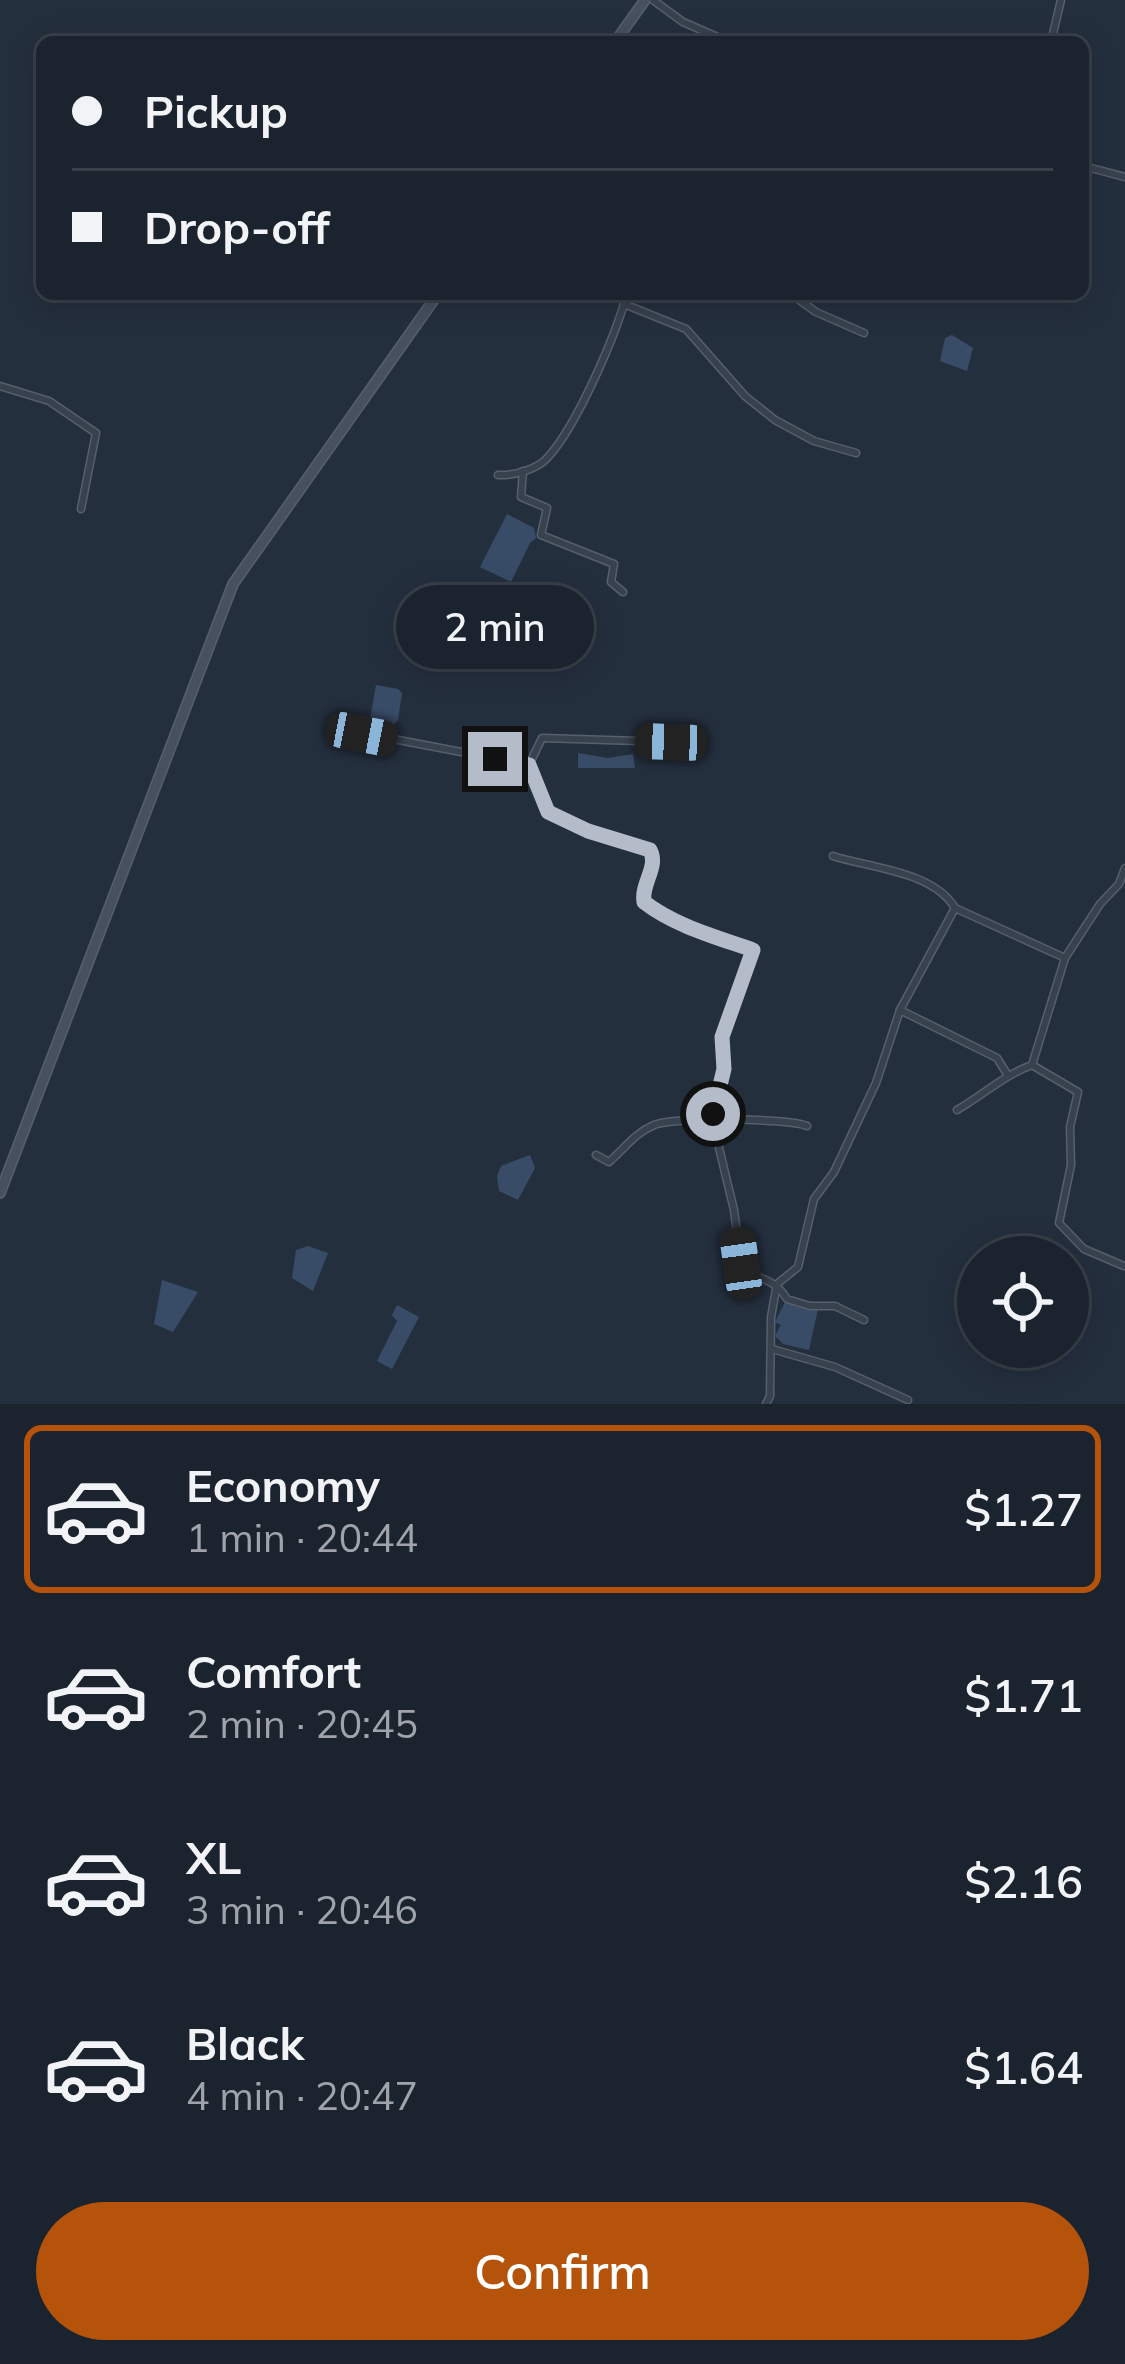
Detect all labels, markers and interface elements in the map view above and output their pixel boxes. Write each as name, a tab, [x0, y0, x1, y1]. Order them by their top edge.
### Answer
text: Pickup	[144, 83, 288, 139]
text: Drop-off	[144, 199, 330, 255]
callout: 2 min	[396, 585, 594, 669]
text: 2 min	[444, 602, 546, 651]
car	[323, 709, 401, 759]
car	[634, 723, 708, 761]
route end	[468, 732, 522, 786]
route start	[686, 1087, 740, 1141]
car	[718, 1225, 764, 1301]
map controls	[957, 1236, 1089, 1368]
button: locate	[957, 1236, 1089, 1368]
icon: car	[42, 1455, 150, 1563]
text: Economy	[186, 1457, 380, 1513]
text: $1.27	[964, 1481, 1083, 1537]
text: 1 min · 20:44	[186, 1513, 418, 1562]
icon: car	[42, 1641, 150, 1749]
text: Comfort	[186, 1643, 361, 1699]
text: $1.71	[964, 1667, 1083, 1723]
text: 2 min · 20:45	[186, 1699, 418, 1748]
icon: car	[42, 1827, 150, 1935]
text: XL	[186, 1829, 241, 1885]
text: $2.16	[964, 1853, 1083, 1909]
text: 3 min · 20:46	[186, 1885, 418, 1934]
icon: car	[42, 2013, 150, 2121]
text: Black	[186, 2015, 304, 2071]
text: $1.64	[964, 2039, 1083, 2095]
text: 4 min · 20:47	[186, 2071, 418, 2120]
button: Confirm	[36, 2202, 1089, 2340]

